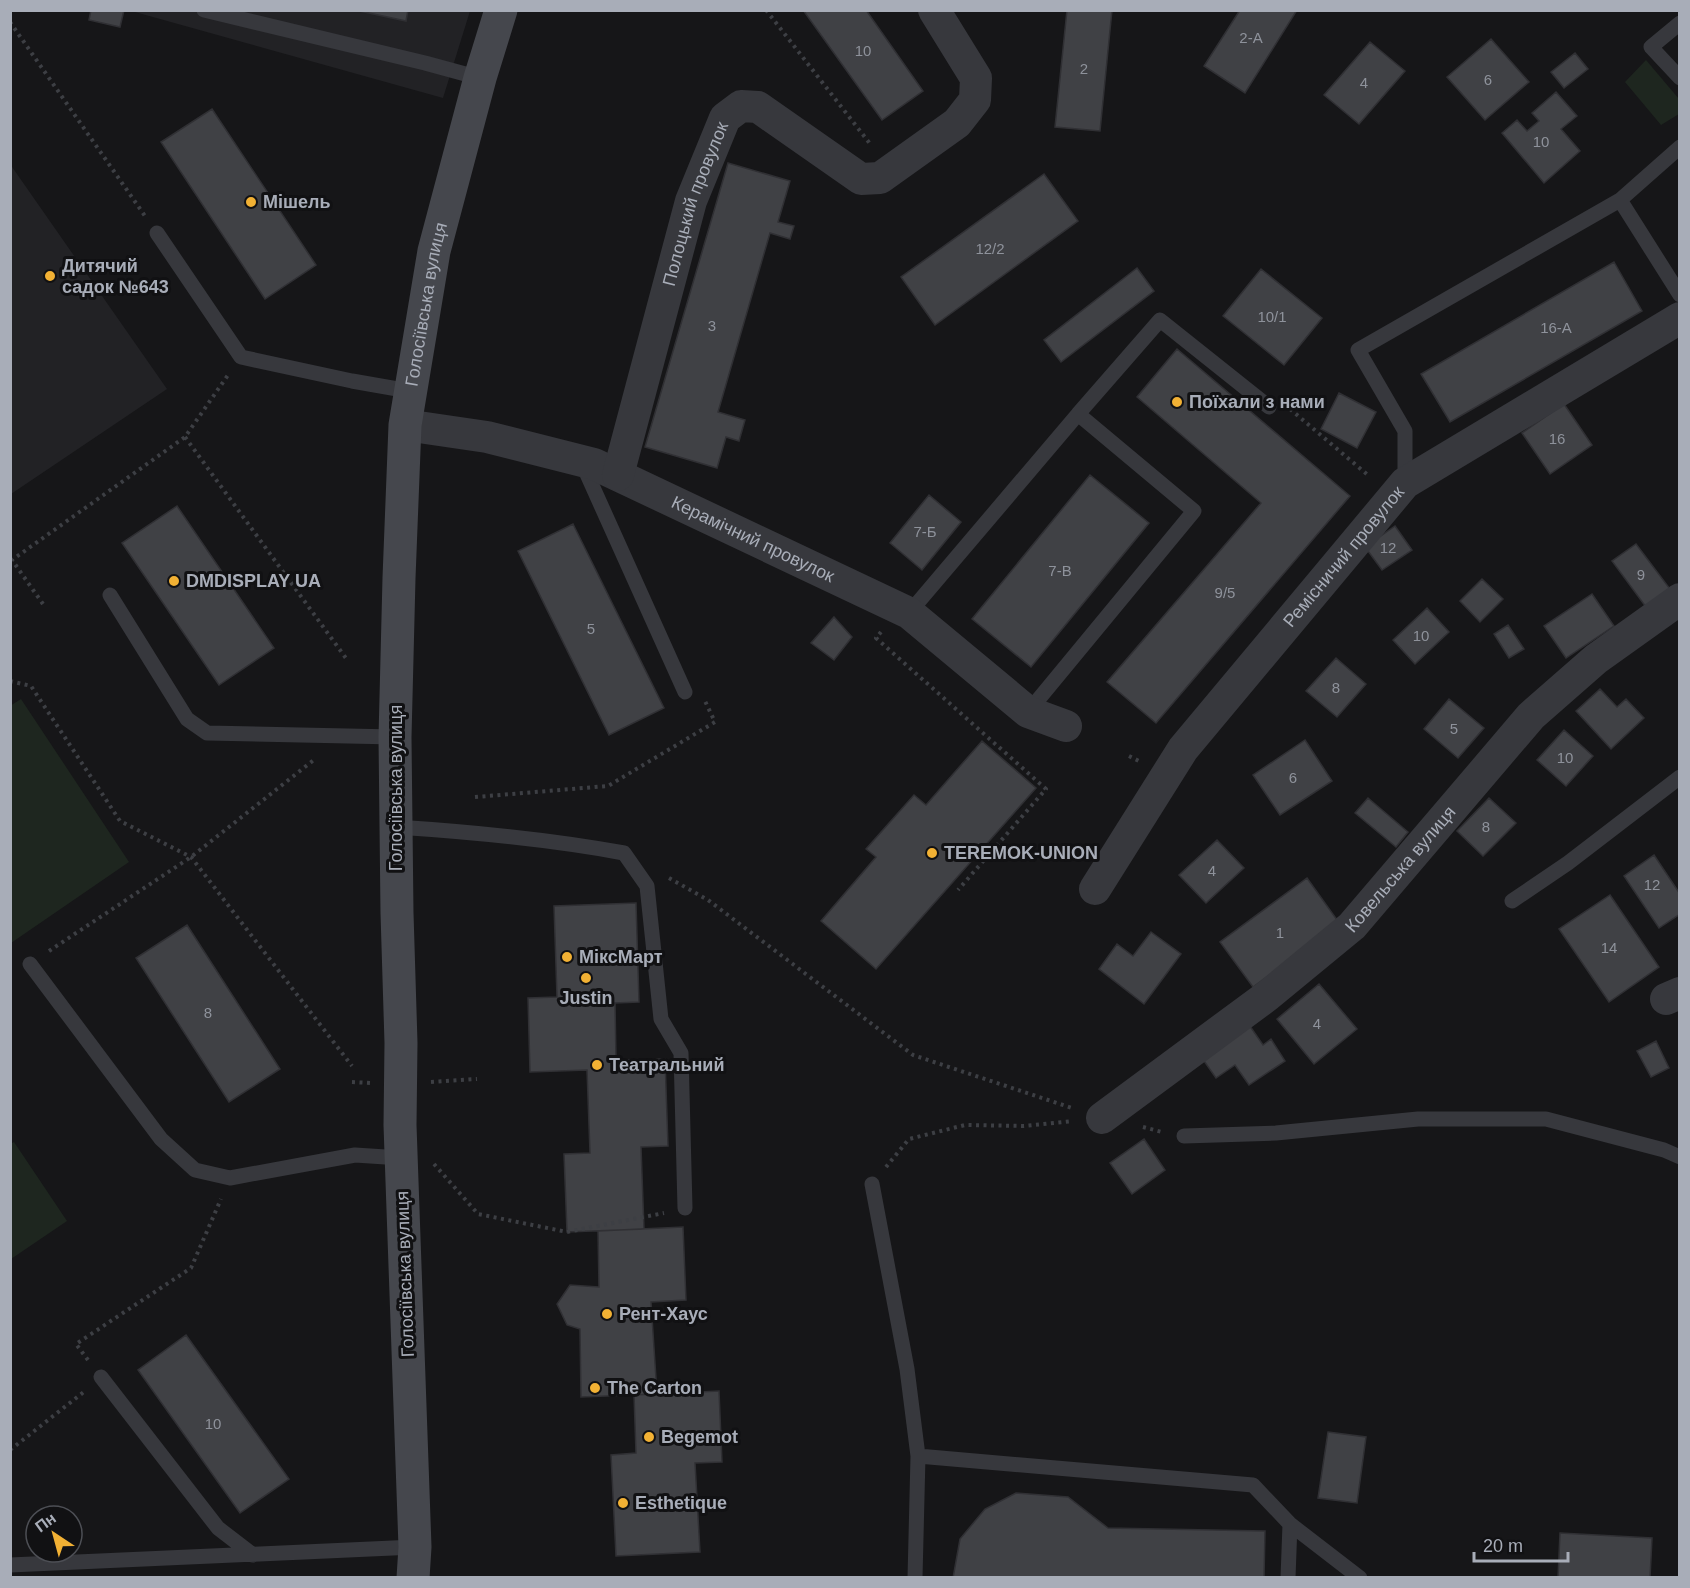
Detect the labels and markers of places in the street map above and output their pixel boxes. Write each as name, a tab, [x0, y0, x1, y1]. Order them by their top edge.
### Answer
place label: Мішель	[263, 192, 331, 212]
marker: Мішель	[244, 195, 258, 209]
place label: Дитячий садок №643	[62, 256, 169, 297]
marker: Дитячий садок №643	[43, 269, 57, 283]
place label: Поїхали з нами	[1189, 392, 1325, 412]
marker: Поїхали з нами	[1170, 395, 1184, 409]
place label: DMDISPLAY UA	[186, 571, 321, 591]
marker: DMDISPLAY UA	[167, 574, 181, 588]
place label: TEREMOK-UNION	[944, 843, 1098, 863]
marker: TEREMOK-UNION	[925, 846, 939, 860]
place label: МіксМарт	[579, 947, 663, 967]
marker: МіксМарт	[560, 950, 574, 964]
marker: Justin	[579, 971, 593, 985]
place label: Justin	[559, 988, 613, 1008]
place label: Театральний	[609, 1055, 724, 1075]
marker: Театральний	[590, 1058, 604, 1072]
place label: Рент-Хаус	[619, 1304, 708, 1324]
marker: Рент-Хаус	[600, 1307, 614, 1321]
place label: The Carton	[607, 1378, 702, 1398]
marker: The Carton	[588, 1381, 602, 1395]
place label: Begemot	[661, 1427, 738, 1447]
marker: Begemot	[642, 1430, 656, 1444]
place label: Esthetique	[635, 1493, 727, 1513]
marker: Esthetique	[616, 1496, 630, 1510]

